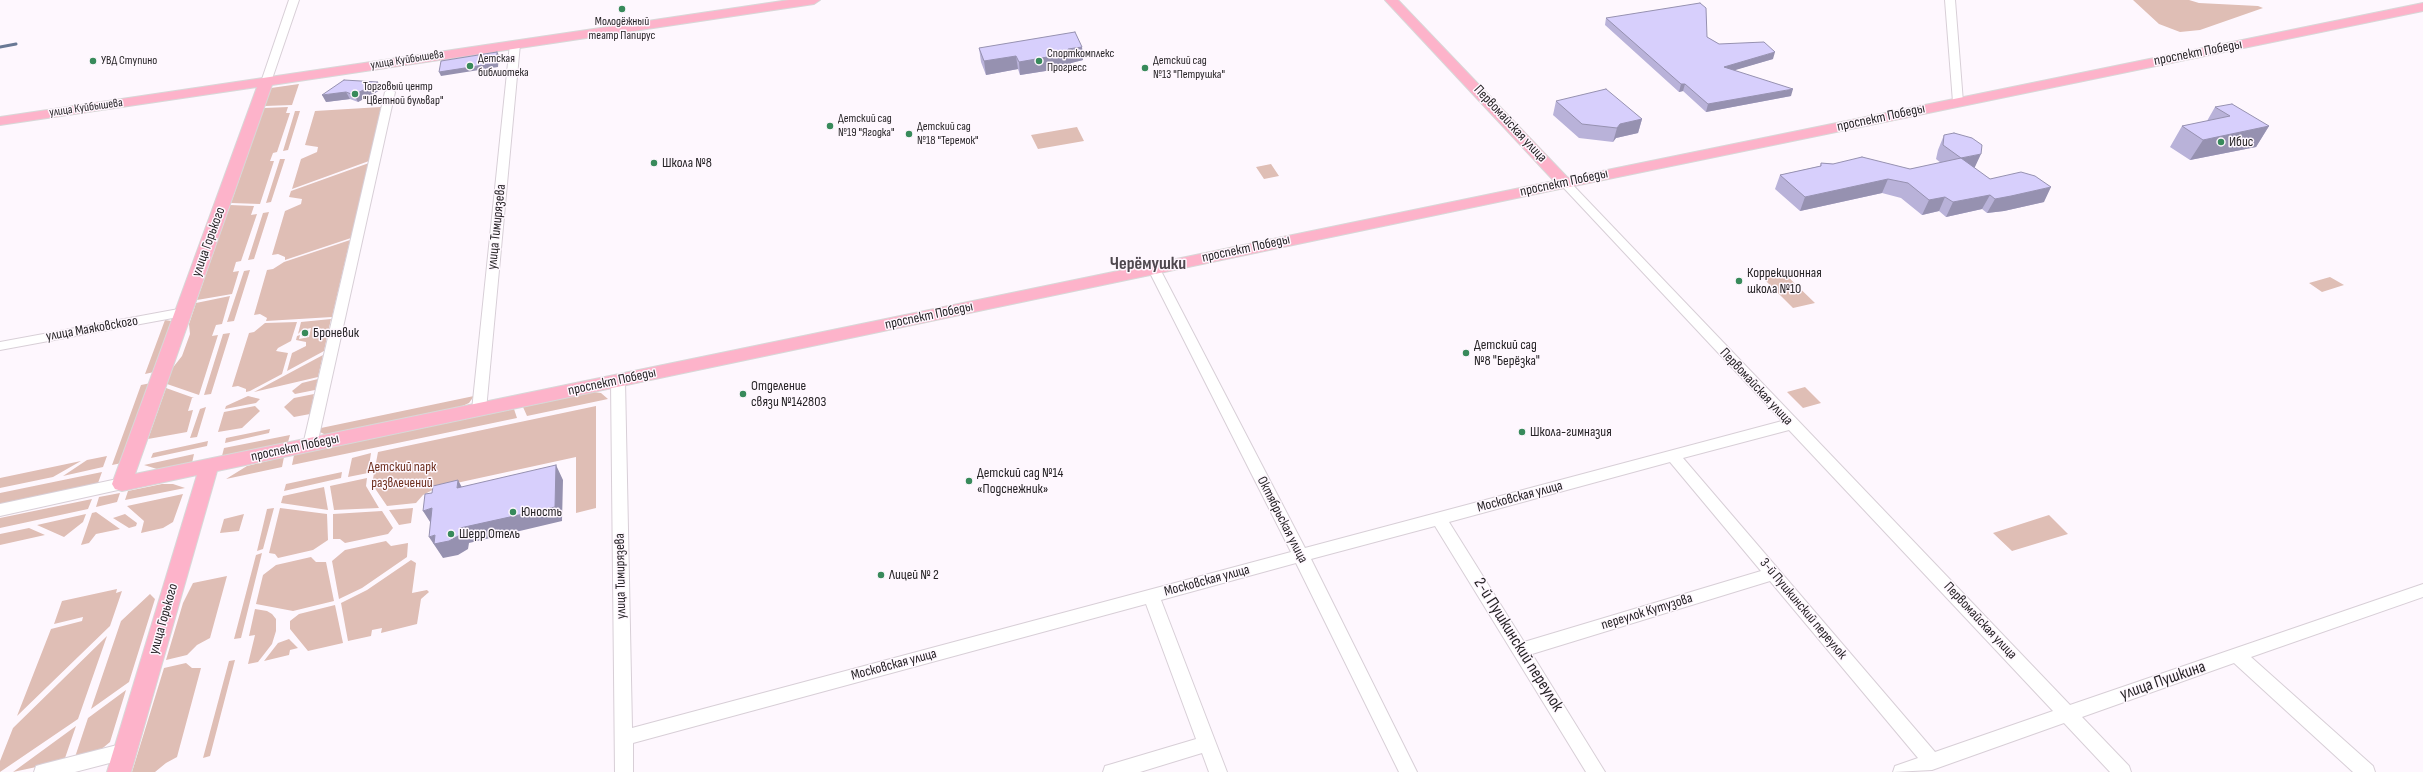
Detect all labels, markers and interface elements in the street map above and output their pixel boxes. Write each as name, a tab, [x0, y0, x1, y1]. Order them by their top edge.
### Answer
marker: Молодёжный театр Папирус	[617, 4, 627, 14]
place label: Молодёжный театр Папирус	[589, 15, 655, 43]
street label: проспект Победы	[2153, 36, 2243, 70]
street label: улица Куйбышева	[369, 47, 445, 73]
place label: Спорткомплекс Прогресс	[1047, 47, 1114, 75]
place label: Детская библиотека	[478, 52, 529, 80]
place label: УВД Ступино	[101, 54, 157, 68]
place label: Детский сад №13 "Петрушка"	[1153, 54, 1225, 82]
marker: УВД Ступино	[88, 56, 98, 66]
marker: Спорткомплекс Прогресс	[1034, 56, 1044, 66]
marker: Детская библиотека	[465, 61, 475, 71]
marker: Детский сад №13 "Петрушка"	[1140, 63, 1150, 73]
place label: Торговый центр "Цветной бульвар"	[363, 80, 443, 108]
street label: Первомайская улица	[1470, 82, 1550, 166]
marker: Торговый центр "Цветной бульвар"	[350, 89, 360, 99]
street label: улица Куйбышева	[48, 96, 124, 120]
street label: проспект Победы	[1836, 100, 1926, 136]
place label: Детский сад №19 "Ягодка"	[838, 112, 894, 140]
place label: Детский сад №18 "Теремок"	[917, 120, 979, 148]
marker: Детский сад №19 "Ягодка"	[825, 121, 835, 131]
marker: Детский сад №18 "Теремок"	[904, 129, 914, 139]
place label: Ибис	[2229, 134, 2253, 150]
marker: Ибис	[2216, 137, 2226, 147]
place label: Школа №8	[662, 155, 712, 171]
marker: Школа №8	[649, 158, 659, 168]
street label: проспект Победы	[1519, 165, 1609, 201]
street label: улица Тимирязева	[484, 183, 510, 271]
street label: улица Горького	[189, 205, 229, 279]
street label: проспект Победы	[1201, 231, 1291, 267]
district label: Черёмушки	[1110, 253, 1186, 275]
place label: Коррекционная школа №10	[1747, 265, 1822, 298]
marker: Коррекционная школа №10	[1734, 276, 1744, 286]
street label: проспект Победы	[884, 298, 974, 334]
street label: улица Маяковского	[45, 313, 139, 345]
place label: Броневик	[313, 325, 359, 341]
marker: Броневик	[300, 328, 310, 338]
place label: Детский сад №8 "Берёзка"	[1474, 337, 1540, 370]
street label: Первомайская улица	[1716, 345, 1796, 429]
marker: Детский сад №8 "Берёзка"	[1461, 348, 1471, 358]
street label: проспект Победы	[567, 364, 657, 400]
place label: Отделение связи №142803	[751, 378, 826, 410]
marker: Отделение связи №142803	[738, 389, 748, 399]
place label: Школа-гимназия	[1530, 424, 1612, 440]
marker: Школа-гимназия	[1517, 427, 1527, 437]
street label: проспект Победы	[250, 430, 340, 466]
park label: Детский парк развлечений	[368, 459, 436, 492]
place label: Детский сад №14 «Подснежник»	[977, 465, 1063, 498]
street label: Октябрьская улица	[1253, 474, 1311, 566]
marker: Детский сад №14 «Подснежник»	[964, 476, 974, 486]
street label: Московская улица	[1475, 478, 1565, 516]
place label: Юность	[521, 504, 562, 520]
marker: Юность	[508, 507, 518, 517]
place label: Шерр Отель	[459, 526, 520, 542]
marker: Шерр Отель	[446, 529, 456, 539]
street label: улица Тимирязева	[612, 533, 630, 619]
street label: 3-й Пушкинский переулок	[1756, 555, 1850, 663]
street label: Московская улица	[1162, 562, 1252, 600]
place label: Лицей № 2	[889, 567, 939, 583]
marker: Лицей № 2	[876, 570, 886, 580]
street label: 2-й Пушкинский переулок	[1469, 574, 1567, 716]
street label: Первомайская улица	[1940, 579, 2020, 663]
street label: улица Горького	[146, 582, 182, 656]
street label: переулок Кутузова	[1599, 590, 1695, 634]
street label: Московская улица	[849, 646, 939, 684]
street label: улица Пушкина	[2118, 657, 2208, 705]

